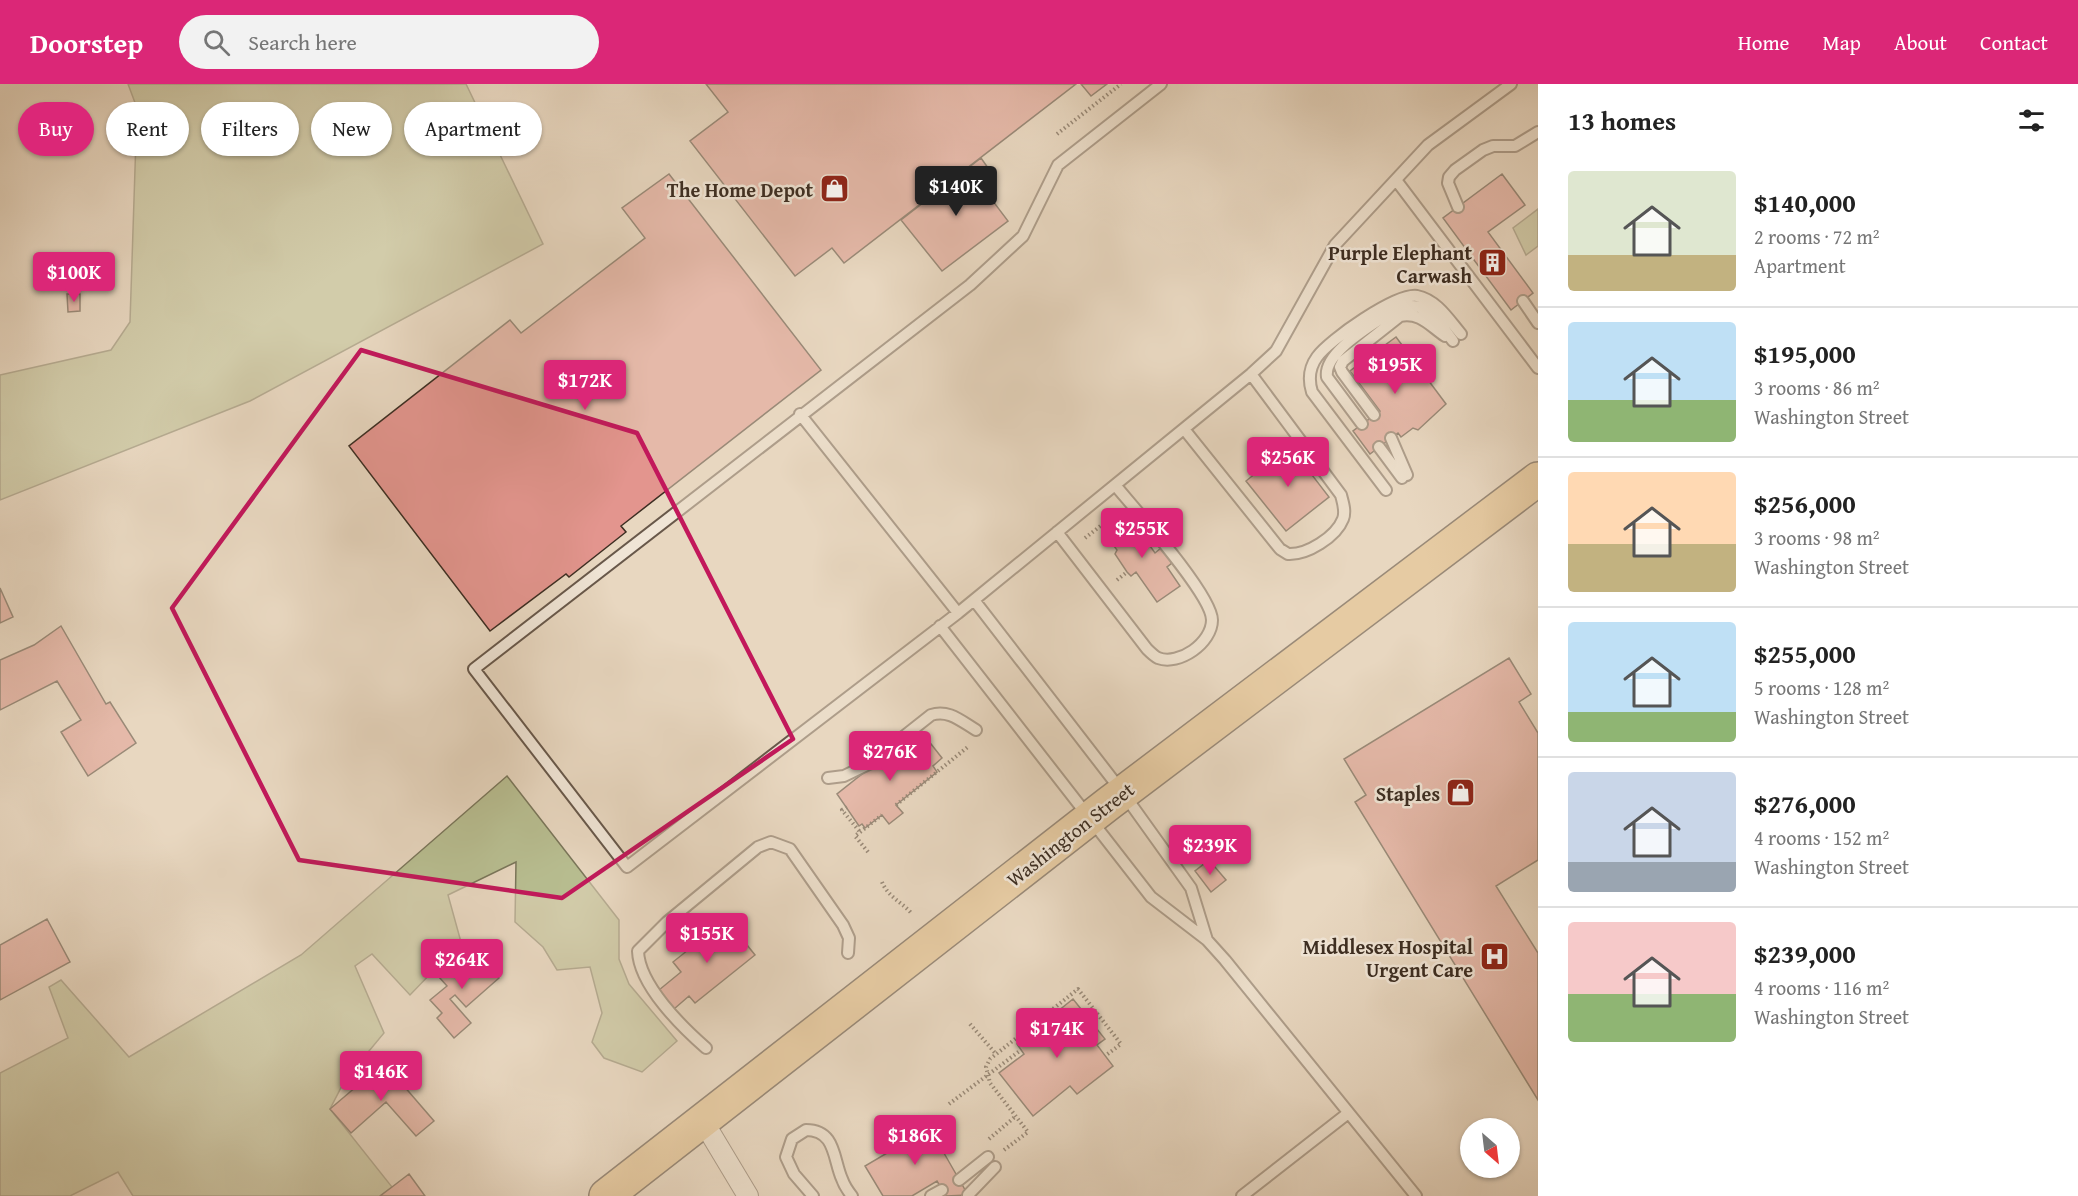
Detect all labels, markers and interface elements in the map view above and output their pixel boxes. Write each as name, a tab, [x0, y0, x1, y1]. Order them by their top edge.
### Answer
search box	[179, 15, 599, 69]
text: Doorstep	[30, 22, 143, 63]
icon: search	[200, 26, 233, 59]
text: Search here	[248, 26, 357, 58]
text: Home	[1738, 27, 1789, 58]
text: Map	[1822, 27, 1861, 58]
text: About	[1894, 27, 1947, 58]
text: Contact	[1980, 27, 2048, 58]
text: 13 homes	[1568, 101, 1676, 140]
chip: Buy	[18, 102, 94, 156]
chip: Rent	[106, 102, 189, 156]
chip: Filters	[201, 102, 299, 156]
chip: New	[311, 102, 392, 156]
chip: Apartment	[404, 102, 542, 156]
icon: filters	[2015, 104, 2048, 137]
pin: $140K	[914, 166, 998, 217]
text: $140K	[929, 171, 983, 200]
shop icon: The Home Depot	[818, 173, 850, 205]
place label: The Home Depot	[667, 175, 813, 204]
text: $140,000	[1754, 183, 1856, 222]
icon: home	[1616, 195, 1688, 267]
text: 2 rooms · 72 m²	[1754, 222, 1880, 251]
place label: Purple Elephant Carwash	[1328, 238, 1472, 290]
building icon: Purple Elephant Carwash	[1477, 247, 1509, 279]
text: Apartment	[1754, 251, 1846, 280]
pin: $100K	[32, 252, 116, 303]
text: $100K	[47, 257, 101, 286]
text: $195,000	[1754, 334, 1856, 373]
pin: $195K	[1353, 344, 1437, 395]
icon: home	[1616, 346, 1688, 418]
text: $195K	[1368, 349, 1422, 378]
pin: $172K	[543, 360, 627, 411]
text: $172K	[558, 365, 612, 394]
text: 3 rooms · 86 m²	[1754, 373, 1880, 402]
text: Washington Street	[1754, 402, 1909, 431]
pin: $256K	[1246, 437, 1330, 488]
text: $256K	[1261, 442, 1315, 471]
text: $256,000	[1754, 484, 1856, 523]
icon: home	[1616, 496, 1688, 568]
pin: $255K	[1100, 508, 1184, 559]
text: $255K	[1115, 513, 1169, 542]
text: 3 rooms · 98 m²	[1754, 523, 1880, 552]
text: Washington Street	[1754, 552, 1909, 581]
text: $255,000	[1754, 634, 1856, 673]
icon: home	[1616, 646, 1688, 718]
text: 5 rooms · 128 m²	[1754, 673, 1889, 702]
text: Washington Street	[1754, 702, 1909, 731]
pin: $276K	[848, 731, 932, 782]
text: $276K	[863, 736, 917, 765]
street label: Washington Street	[1000, 775, 1140, 893]
shop icon: Staples	[1445, 777, 1477, 809]
place label: Staples	[1376, 779, 1440, 808]
text: $276,000	[1754, 784, 1856, 823]
icon: home	[1616, 796, 1688, 868]
text: 4 rooms · 152 m²	[1754, 823, 1889, 852]
pin: $239K	[1168, 825, 1252, 876]
text: $239K	[1183, 830, 1237, 859]
text: Washington Street	[1754, 852, 1909, 881]
pin: $155K	[665, 913, 749, 964]
text: $155K	[680, 918, 734, 947]
place label: Middlesex Hospital Urgent Care	[1303, 932, 1473, 984]
text: $239,000	[1754, 934, 1856, 973]
pin: $264K	[420, 939, 504, 990]
hospital icon: Middlesex Hospital Urgent Care	[1478, 941, 1510, 973]
text: $264K	[435, 944, 489, 973]
icon: home	[1616, 946, 1688, 1018]
text: 4 rooms · 116 m²	[1754, 973, 1889, 1002]
text: Washington Street	[1754, 1002, 1909, 1031]
pin: $174K	[1015, 1008, 1099, 1059]
text: $174K	[1030, 1013, 1084, 1042]
pin: $146K	[339, 1051, 423, 1102]
text: $146K	[354, 1056, 408, 1085]
pin: $186K	[873, 1115, 957, 1166]
north arrow	[1460, 1118, 1520, 1178]
map controls	[1460, 1118, 1520, 1178]
text: $186K	[888, 1120, 942, 1149]

